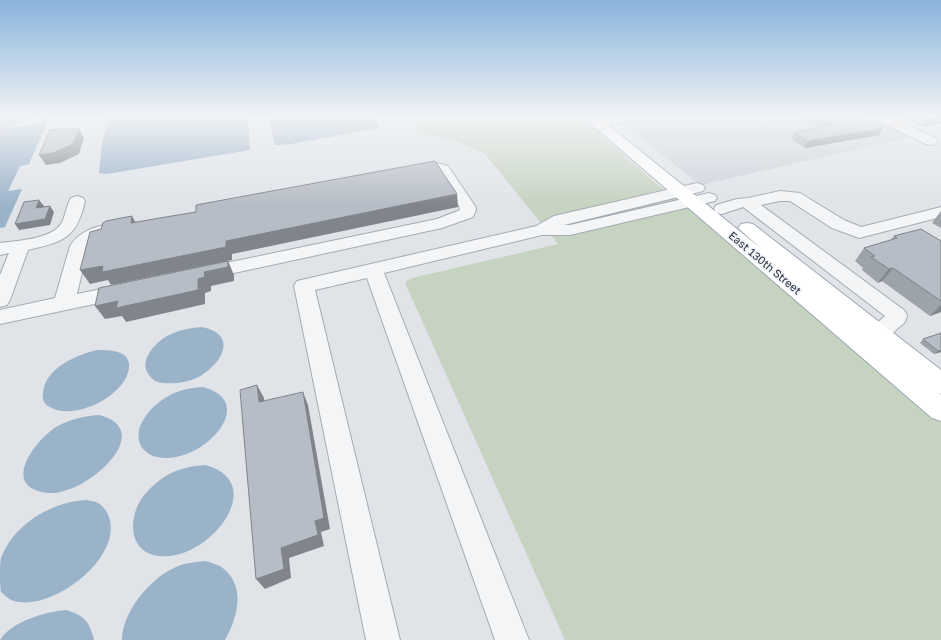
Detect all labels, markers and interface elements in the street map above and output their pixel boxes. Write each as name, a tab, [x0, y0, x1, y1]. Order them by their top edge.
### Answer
street label: East 130th Street	[726, 228, 804, 297]

